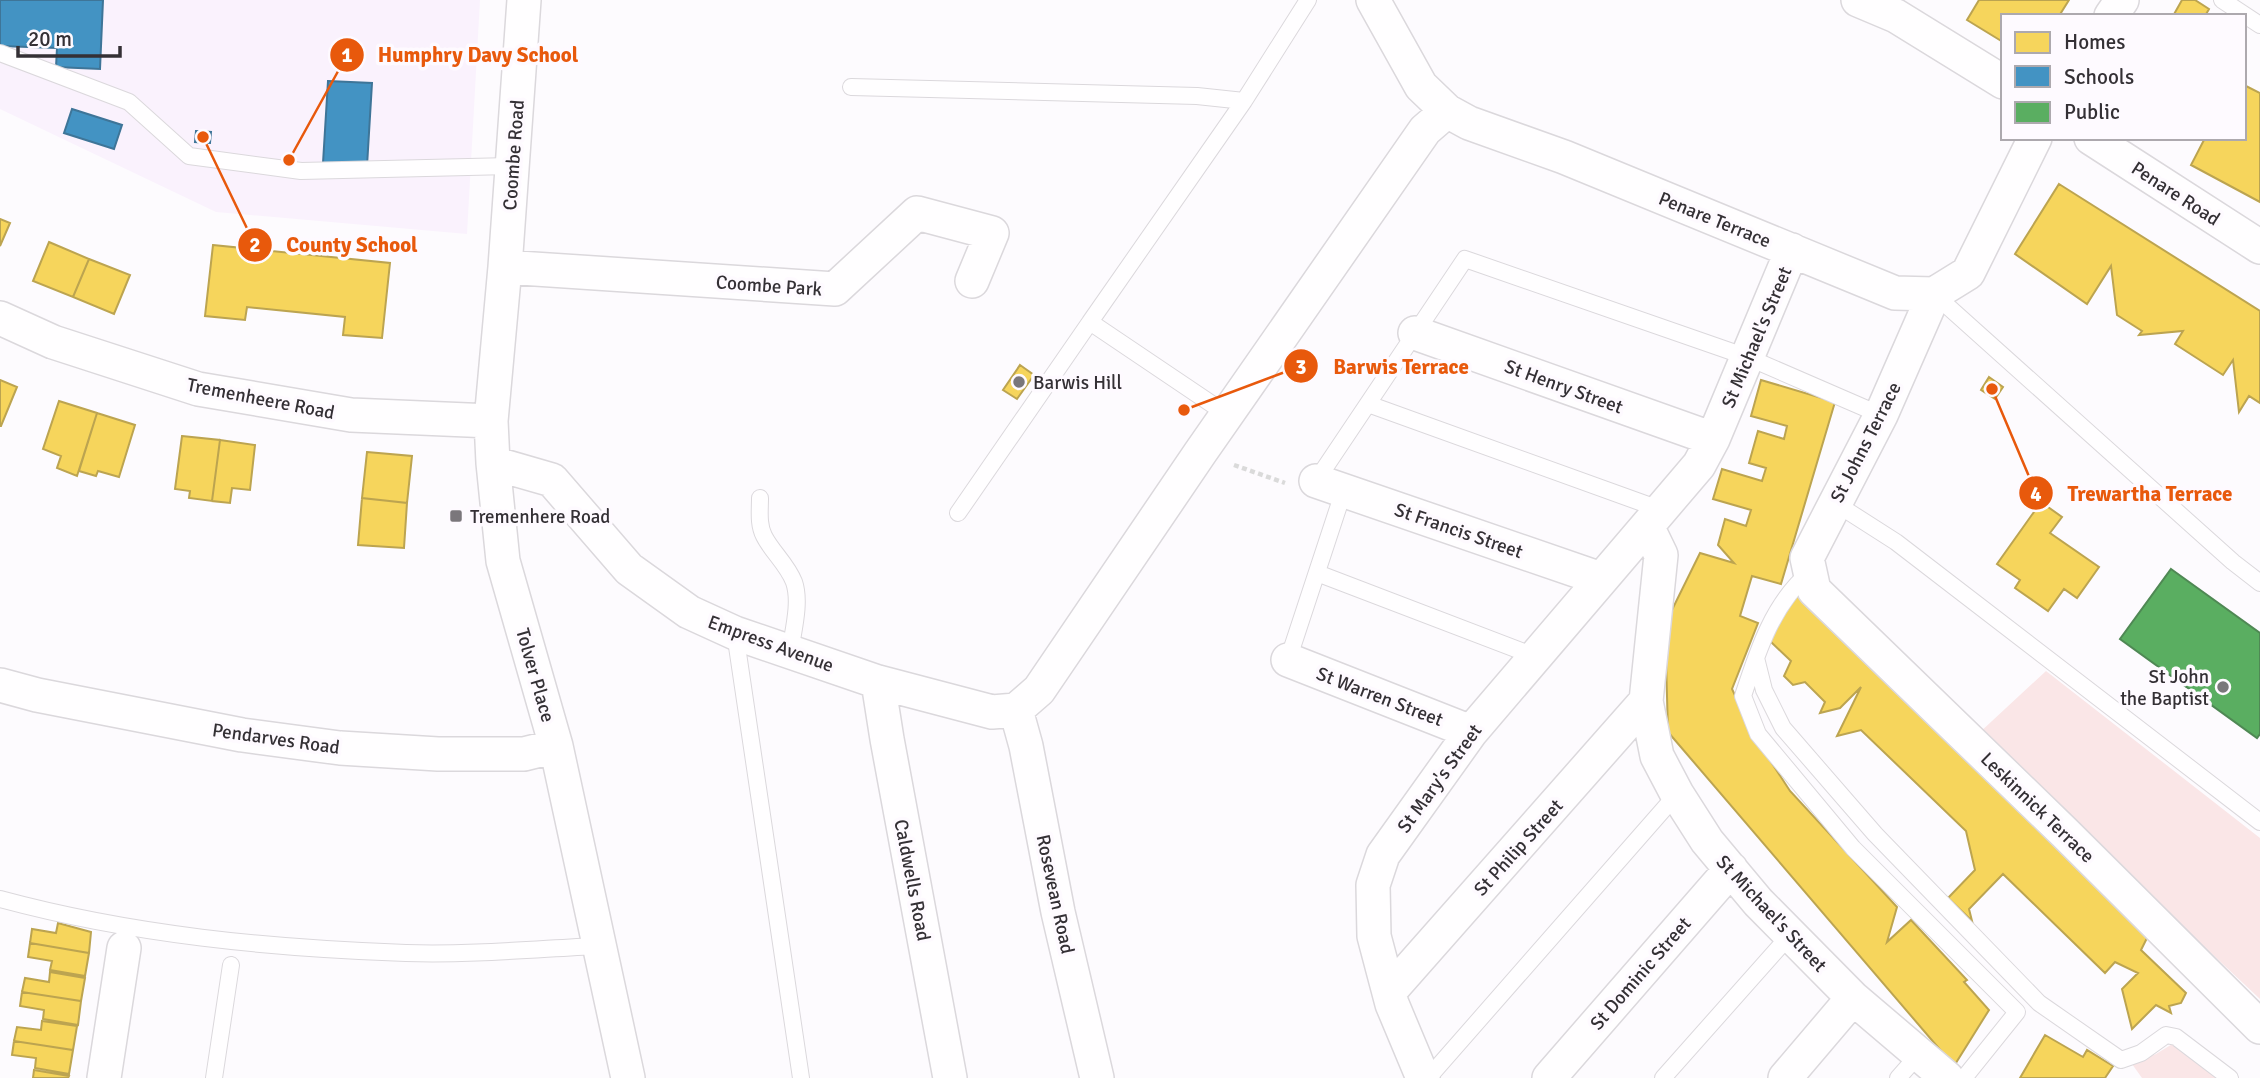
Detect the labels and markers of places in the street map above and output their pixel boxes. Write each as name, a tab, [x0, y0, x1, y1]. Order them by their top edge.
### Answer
callout: Humphry Davy School	[329, 34, 593, 76]
callout: County School	[238, 224, 432, 266]
callout: Barwis Terrace	[1284, 345, 1482, 387]
place label: Barwis Hill	[1033, 371, 1122, 395]
marker: Barwis Hill	[1011, 374, 1027, 390]
callout: Trewartha Terrace	[2018, 472, 2246, 514]
place label: Tremenhere Road	[470, 505, 610, 529]
marker: Tremenhere Road	[448, 508, 464, 524]
place label: St John the Baptist	[2120, 665, 2209, 711]
marker: St John the Baptist	[2215, 679, 2231, 695]

